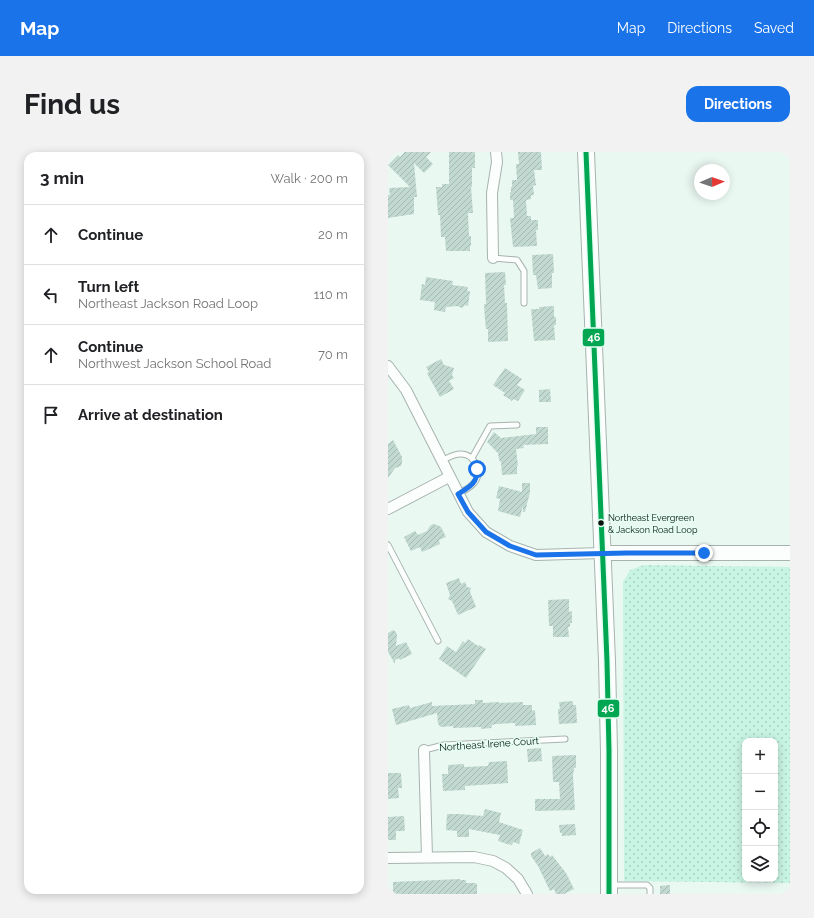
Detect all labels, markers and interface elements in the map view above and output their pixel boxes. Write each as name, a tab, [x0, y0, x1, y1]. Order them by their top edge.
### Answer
text: Map	[20, 17, 59, 39]
text: Map	[617, 20, 645, 36]
text: Directions	[667, 20, 732, 36]
text: Saved	[754, 20, 794, 36]
button: Directions	[686, 86, 790, 122]
text: Find us	[24, 88, 120, 121]
north arrow	[694, 164, 730, 200]
text: 3 min	[40, 168, 84, 188]
text: Walk · 200 m	[271, 171, 348, 186]
icon: ahead	[40, 224, 62, 246]
text: Continue	[78, 226, 143, 244]
text: 20 m	[318, 227, 348, 242]
text: Turn left	[78, 278, 139, 296]
icon: left	[40, 284, 62, 306]
text: 110 m	[314, 287, 348, 302]
text: Northeast Jackson Road Loop	[78, 296, 258, 311]
line badge: 46	[582, 328, 605, 347]
text: 46	[588, 331, 601, 344]
text: Continue	[78, 338, 143, 356]
icon: ahead	[40, 344, 62, 366]
text: 70 m	[318, 347, 348, 362]
text: Northwest Jackson School Road	[78, 356, 271, 371]
icon: arrive	[40, 404, 62, 426]
text: Arrive at destination	[78, 406, 223, 424]
route start	[468, 460, 486, 478]
place label: Northeast Evergreen & Jackson Road Loop	[608, 513, 698, 535]
marker: Northeast Evergreen & Jackson Road Loop	[596, 518, 606, 528]
route end	[695, 544, 713, 562]
line badge: 46	[597, 699, 620, 718]
text: 46	[602, 702, 615, 715]
street label: Northeast Irene Court	[439, 735, 540, 753]
map controls	[742, 738, 778, 882]
button: +	[742, 738, 778, 774]
button: −	[742, 774, 778, 810]
button: locate	[742, 810, 778, 846]
button: layers	[742, 846, 778, 882]

